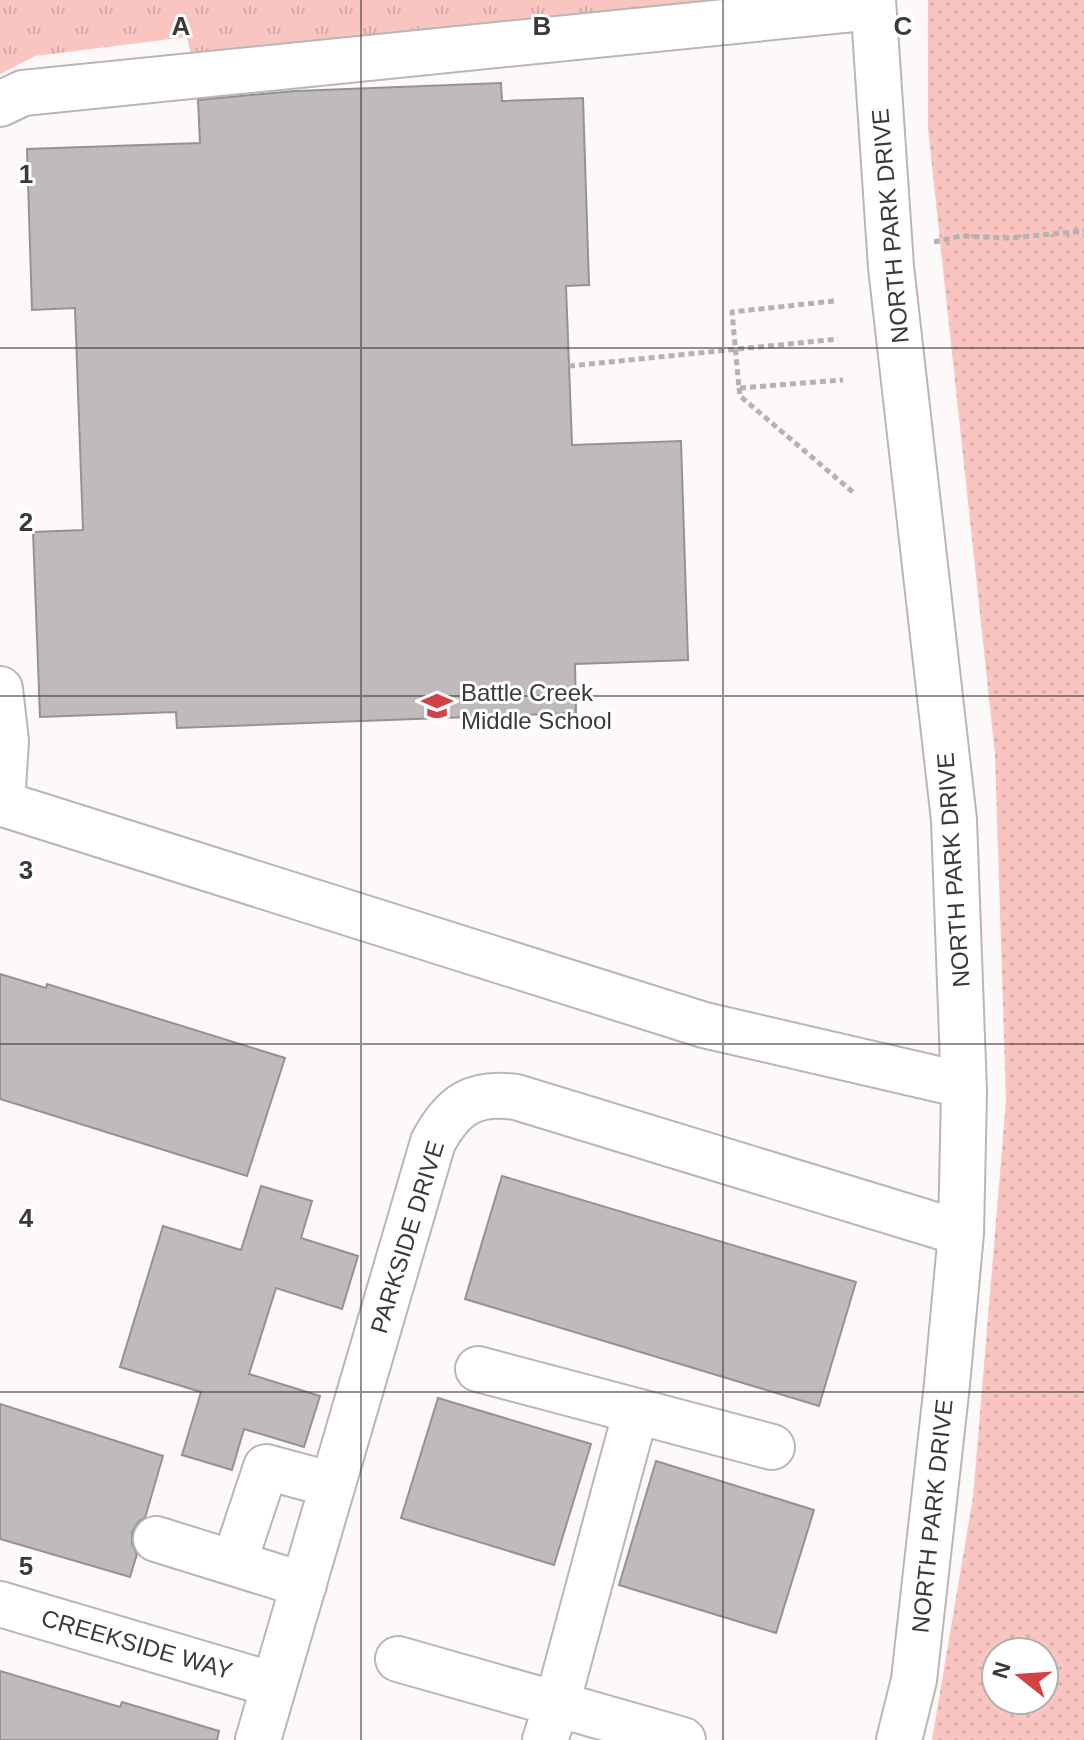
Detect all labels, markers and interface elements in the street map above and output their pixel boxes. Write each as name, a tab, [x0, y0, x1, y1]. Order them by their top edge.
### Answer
text: A	[172, 11, 191, 41]
text: B	[533, 11, 551, 41]
text: C	[894, 11, 913, 41]
street label: NORTH PARK DRIVE	[866, 108, 914, 344]
text: 1	[19, 159, 33, 189]
text: 2	[19, 507, 33, 537]
place label: Battle Creek Middle School	[461, 679, 612, 734]
school or university icon: Battle Creek Middle School	[420, 689, 454, 723]
street label: NORTH PARK DRIVE	[931, 752, 975, 988]
text: 3	[19, 855, 33, 885]
street label: PARKSIDE DRIVE	[365, 1138, 449, 1336]
text: 4	[19, 1203, 34, 1233]
street label: NORTH PARK DRIVE	[906, 1398, 958, 1634]
text: 5	[19, 1551, 33, 1581]
street label: CREEKSIDE WAY	[38, 1604, 236, 1684]
north arrow	[980, 1636, 1060, 1716]
text: N	[987, 1659, 1016, 1682]

